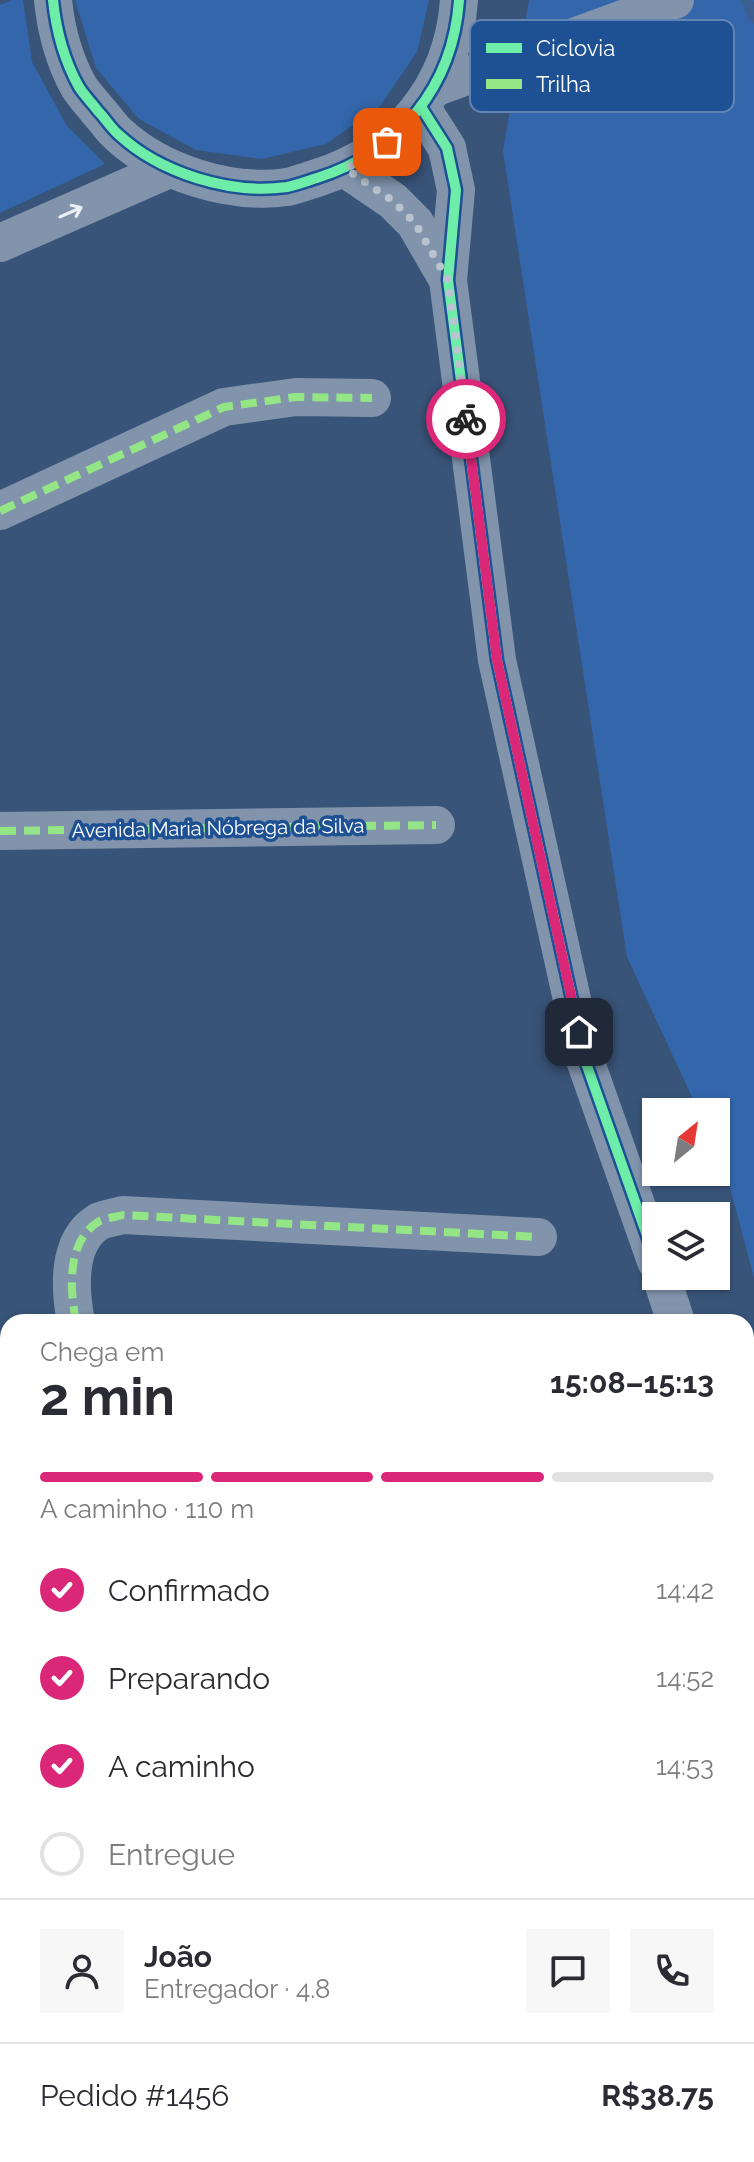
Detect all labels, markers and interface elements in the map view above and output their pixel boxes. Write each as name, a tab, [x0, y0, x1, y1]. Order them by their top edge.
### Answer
legend	[470, 20, 734, 112]
text: Ciclovia	[536, 35, 615, 61]
text: Trilha	[536, 71, 591, 97]
pin	[353, 108, 421, 176]
icon: bag	[365, 120, 409, 164]
one-way arrow	[59, 204, 83, 219]
courier	[426, 379, 506, 459]
icon: bike	[444, 397, 488, 441]
street label: Avenida Maria Nóbrega da Silva	[71, 813, 365, 843]
pin	[545, 998, 613, 1066]
icon: home	[557, 1010, 601, 1054]
north arrow	[642, 1098, 730, 1186]
map controls	[642, 1098, 730, 1290]
button: layers	[642, 1202, 730, 1290]
text: Chega em	[40, 1337, 164, 1367]
text: 15:08–15:13	[550, 1365, 714, 1400]
text: 2 min	[40, 1366, 175, 1427]
text: A caminho · 110 m	[40, 1494, 254, 1524]
icon: check	[40, 1568, 84, 1612]
text: Confirmado	[108, 1573, 270, 1608]
text: 14:42	[656, 1575, 714, 1605]
icon: check	[40, 1656, 84, 1700]
text: Preparando	[108, 1661, 270, 1696]
text: 14:52	[656, 1663, 714, 1693]
icon: check	[40, 1744, 84, 1788]
text: A caminho	[108, 1749, 255, 1784]
text: 14:53	[656, 1751, 714, 1781]
text: Entregue	[108, 1837, 235, 1872]
button: person	[40, 1929, 124, 2013]
button: chat	[526, 1929, 610, 2013]
button: phone	[630, 1929, 714, 2013]
text: João	[144, 1939, 212, 1974]
text: Entregador · 4.8	[144, 1974, 331, 2004]
text: Pedido #1456	[40, 2078, 229, 2113]
text: R$38.75	[601, 2078, 714, 2113]

